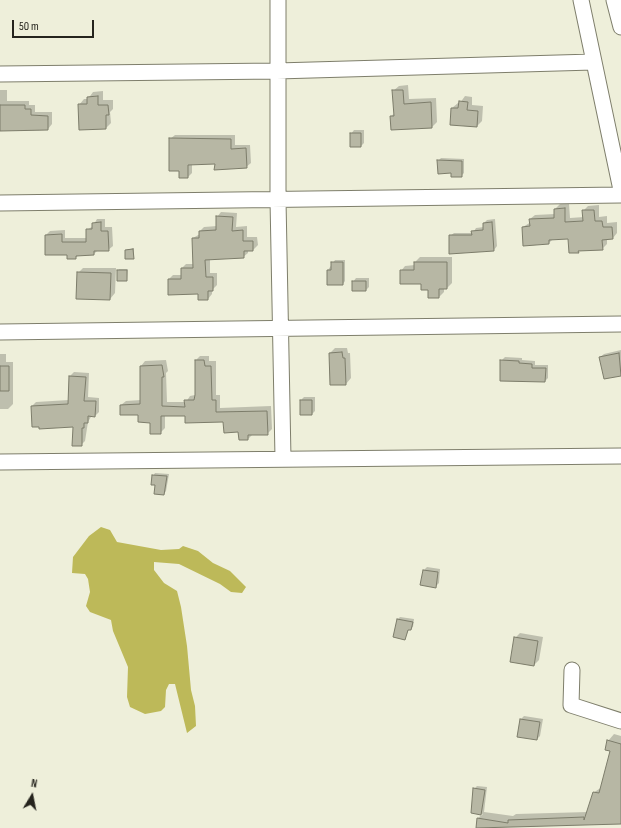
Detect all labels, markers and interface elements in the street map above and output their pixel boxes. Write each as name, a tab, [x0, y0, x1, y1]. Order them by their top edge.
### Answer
scale bar	[14, 12, 96, 38]
text: 50 m	[19, 19, 39, 34]
north arrow	[12, 776, 52, 816]
text: N	[30, 777, 38, 791]

